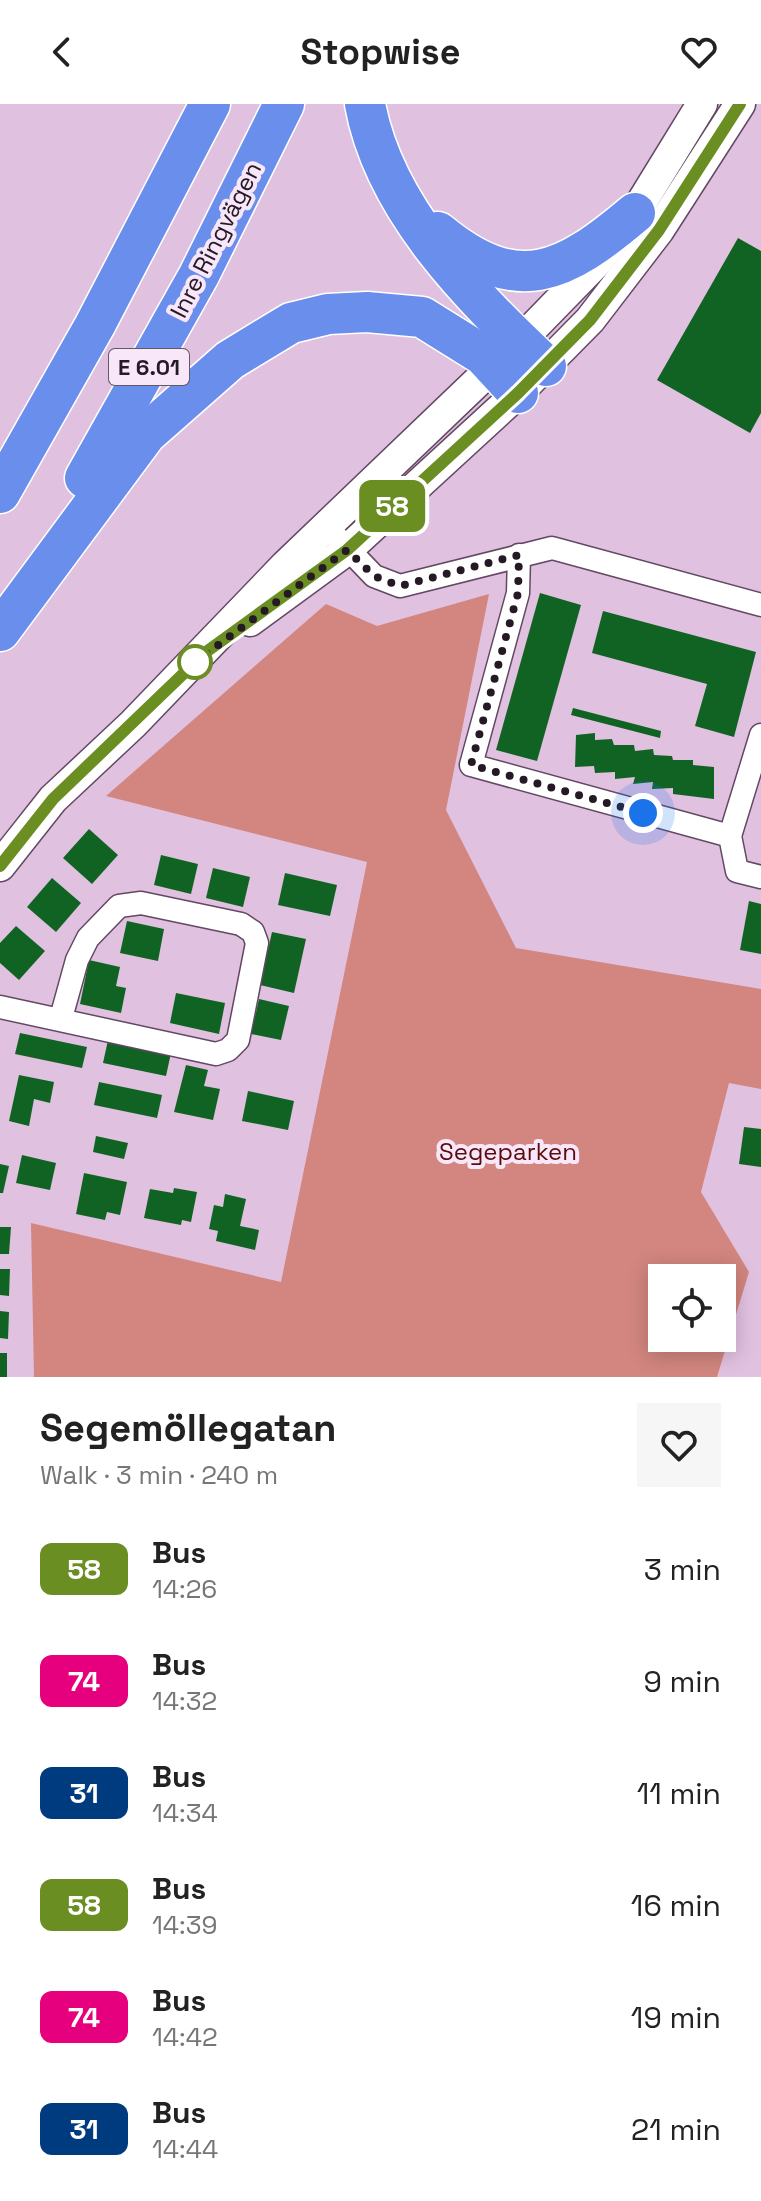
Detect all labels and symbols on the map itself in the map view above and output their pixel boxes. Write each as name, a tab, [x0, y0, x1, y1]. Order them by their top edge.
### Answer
street label: Inre Ringvägen	[163, 157, 268, 323]
road number: E 6.01	[109, 349, 189, 385]
line badge: 58	[356, 480, 428, 532]
unlabelled marker	[178, 645, 212, 679]
your location	[623, 793, 663, 833]
park label: Segeparken	[439, 1136, 577, 1167]

